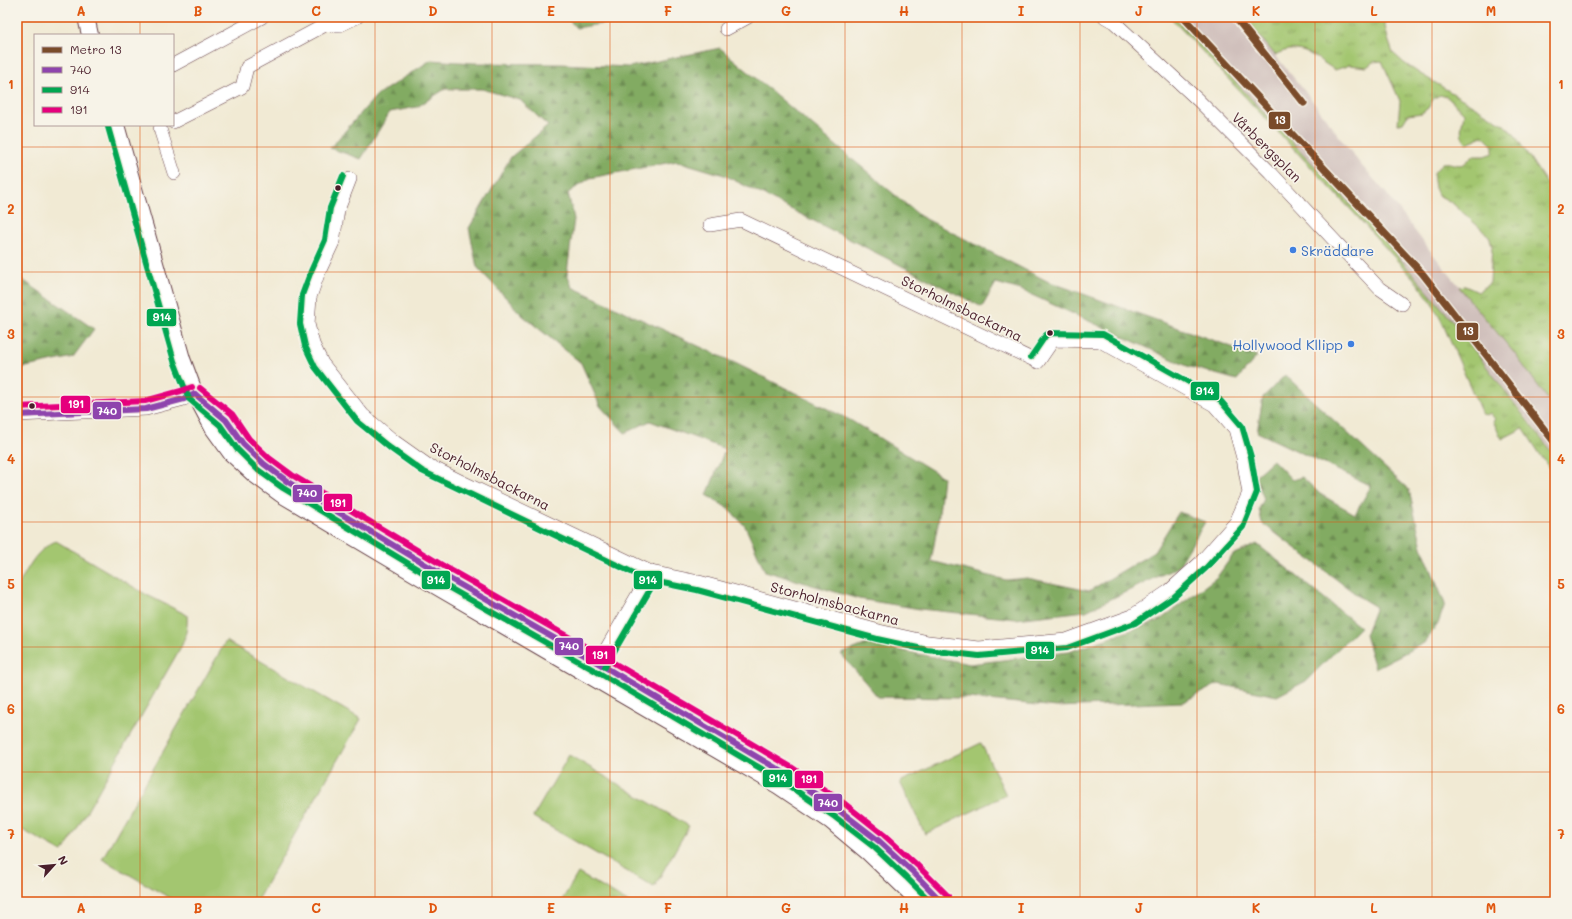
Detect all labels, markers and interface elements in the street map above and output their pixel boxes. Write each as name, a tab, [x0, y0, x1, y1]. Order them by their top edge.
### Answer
text: A	[76, 2, 86, 19]
text: B	[194, 2, 203, 19]
text: C	[311, 2, 321, 19]
text: D	[428, 2, 438, 19]
text: E	[547, 2, 555, 19]
text: F	[664, 2, 672, 19]
text: G	[781, 2, 791, 19]
text: H	[899, 2, 909, 19]
text: I	[1018, 2, 1025, 19]
text: J	[1135, 2, 1143, 19]
text: K	[1252, 2, 1261, 19]
text: L	[1370, 2, 1378, 19]
text: M	[1486, 2, 1496, 19]
legend	[34, 34, 174, 126]
text: Metro 13	[70, 41, 122, 57]
text: 740	[70, 61, 92, 77]
text: 1	[8, 75, 14, 92]
text: 1	[1558, 75, 1564, 92]
text: 914	[70, 81, 90, 97]
text: 191	[70, 101, 88, 117]
street label: Vårbergsplan	[1228, 108, 1306, 186]
line badge: 13	[1268, 111, 1291, 130]
text: 13	[1274, 112, 1286, 127]
unlabelled marker	[333, 183, 343, 193]
text: 2	[7, 200, 15, 217]
text: 2	[1557, 200, 1565, 217]
place label: Skräddare	[1301, 241, 1374, 260]
marker: Skräddare	[1288, 245, 1298, 255]
street label: Storholmsbackarna	[898, 270, 1026, 346]
line badge: 914	[146, 308, 177, 327]
text: 914	[153, 309, 171, 324]
line badge: 13	[1456, 322, 1479, 341]
text: 13	[1462, 323, 1474, 338]
text: 3	[7, 325, 15, 342]
text: 3	[1557, 325, 1565, 342]
unlabelled marker	[1045, 328, 1055, 338]
place label: Hollywood Kllipp	[1232, 335, 1343, 354]
marker: Hollywood Kllipp	[1346, 339, 1356, 349]
line badge: 914	[1190, 381, 1220, 401]
text: 914	[1196, 383, 1214, 398]
line badge: 191	[60, 395, 91, 414]
text: 191	[68, 396, 84, 411]
unlabelled marker	[27, 401, 37, 411]
line badge: 740	[92, 401, 122, 420]
text: 740	[97, 403, 117, 418]
street label: Storholmsbackarna	[427, 437, 553, 515]
text: 4	[7, 450, 15, 467]
text: 4	[1557, 450, 1565, 467]
line badge: 740	[292, 484, 323, 503]
text: 740	[297, 485, 317, 500]
line badge: 191	[323, 493, 353, 512]
text: 191	[330, 495, 346, 510]
line badge: 914	[421, 570, 451, 590]
line badge: 914	[633, 570, 663, 590]
text: 914	[427, 572, 445, 587]
text: 914	[639, 572, 657, 587]
text: 5	[7, 575, 15, 592]
text: 5	[1557, 575, 1565, 592]
street label: Storholmsbackarna	[769, 577, 901, 629]
line badge: 740	[554, 637, 584, 656]
text: 740	[559, 638, 579, 653]
line badge: 914	[1025, 641, 1055, 660]
text: 914	[1031, 642, 1049, 657]
line badge: 191	[585, 645, 616, 665]
text: 191	[592, 647, 608, 662]
text: 6	[7, 700, 15, 717]
text: 6	[1557, 700, 1565, 717]
line badge: 914	[762, 769, 793, 788]
text: 914	[769, 770, 787, 785]
line badge: 191	[794, 770, 824, 789]
text: 191	[801, 771, 817, 786]
line badge: 740	[813, 793, 843, 812]
text: 740	[818, 795, 838, 810]
text: 7	[7, 825, 15, 842]
text: 7	[1557, 825, 1565, 842]
north arrow	[34, 845, 74, 885]
text: N	[55, 853, 72, 867]
text: A	[76, 899, 86, 916]
text: B	[194, 899, 203, 916]
text: C	[311, 899, 321, 916]
text: D	[428, 899, 438, 916]
text: E	[547, 899, 555, 916]
text: F	[664, 899, 672, 916]
text: G	[781, 899, 791, 916]
text: H	[899, 899, 909, 916]
text: I	[1018, 899, 1025, 916]
text: J	[1135, 899, 1143, 916]
text: K	[1252, 899, 1261, 916]
text: L	[1370, 899, 1378, 916]
text: M	[1486, 899, 1496, 916]

